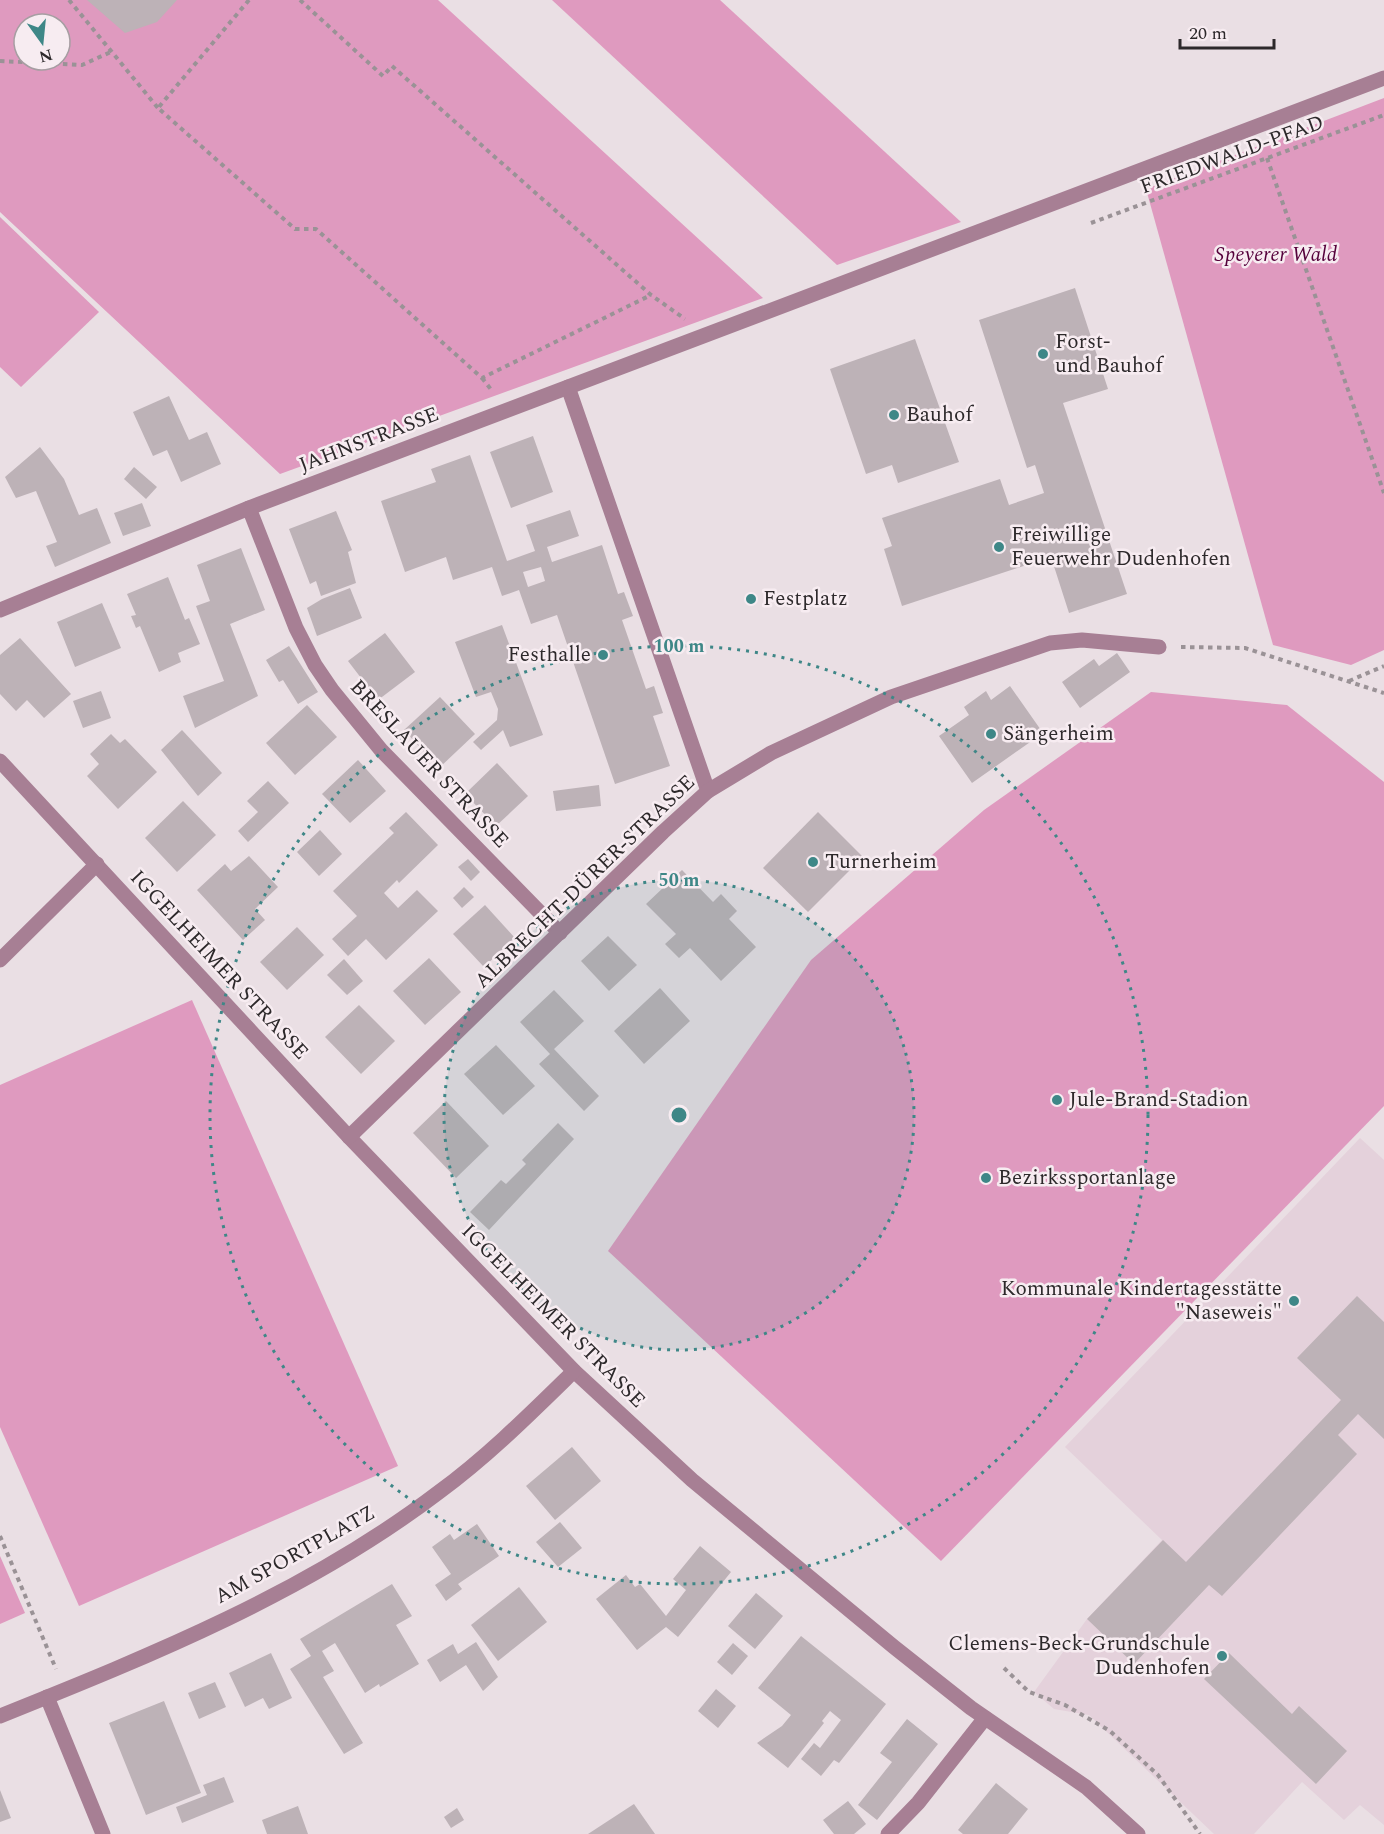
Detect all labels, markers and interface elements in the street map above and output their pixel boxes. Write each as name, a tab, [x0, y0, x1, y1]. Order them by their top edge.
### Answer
north arrow	[12, 12, 72, 72]
scale bar	[1180, 12, 1274, 50]
text: 20 m	[1189, 20, 1227, 47]
text: N	[36, 42, 55, 69]
street label: FRIEDWALD-PFAD	[1136, 107, 1328, 203]
park label: Speyerer Wald	[1215, 239, 1338, 271]
place label: Forst- und Bauhof	[1055, 326, 1164, 382]
marker: Forst- und Bauhof	[1036, 347, 1050, 361]
street label: JAHNSTRASSE	[294, 399, 444, 481]
place label: Bauhof	[906, 399, 974, 431]
marker: Bauhof	[887, 408, 901, 422]
place label: Freiwillige Feuerwehr Dudenhofen	[1011, 519, 1231, 575]
marker: Freiwillige Feuerwehr Dudenhofen	[992, 540, 1006, 554]
place label: Festplatz	[763, 583, 848, 615]
marker: Festplatz	[744, 592, 758, 606]
text: 100 m	[653, 633, 705, 660]
place label: Festhalle	[507, 639, 591, 671]
marker: Festhalle	[596, 648, 610, 662]
street label: BRESLAUER STRASSE	[342, 672, 516, 856]
place label: Sängerheim	[1003, 718, 1114, 750]
marker: Sängerheim	[984, 727, 998, 741]
street label: ALBRECHT-DÜRER-STRASSE	[467, 767, 703, 997]
place label: Turnerheim	[825, 846, 937, 878]
marker: Turnerheim	[806, 855, 820, 869]
street label: IGGELHEIMER STRASSE	[122, 863, 316, 1067]
text: 50 m	[659, 867, 699, 894]
place label: Jule-Brand-Stadion	[1069, 1084, 1249, 1116]
marker: Jule-Brand-Stadion	[1050, 1093, 1064, 1107]
centre of rings	[669, 1105, 689, 1125]
place label: Bezirkssportanlage	[998, 1162, 1176, 1194]
marker: Bezirkssportanlage	[979, 1171, 993, 1185]
street label: IGGELHEIMER STRASSE	[453, 1216, 653, 1416]
place label: Kommunale Kindertagesstätte "Naseweis"	[1001, 1273, 1282, 1329]
marker: Kommunale Kindertagesstätte "Naseweis"	[1287, 1294, 1301, 1308]
street label: AM SPORTPLATZ	[209, 1497, 381, 1613]
place label: Clemens-Beck-Grundschule Dudenhofen	[948, 1628, 1210, 1684]
marker: Clemens-Beck-Grundschule Dudenhofen	[1215, 1649, 1229, 1663]

